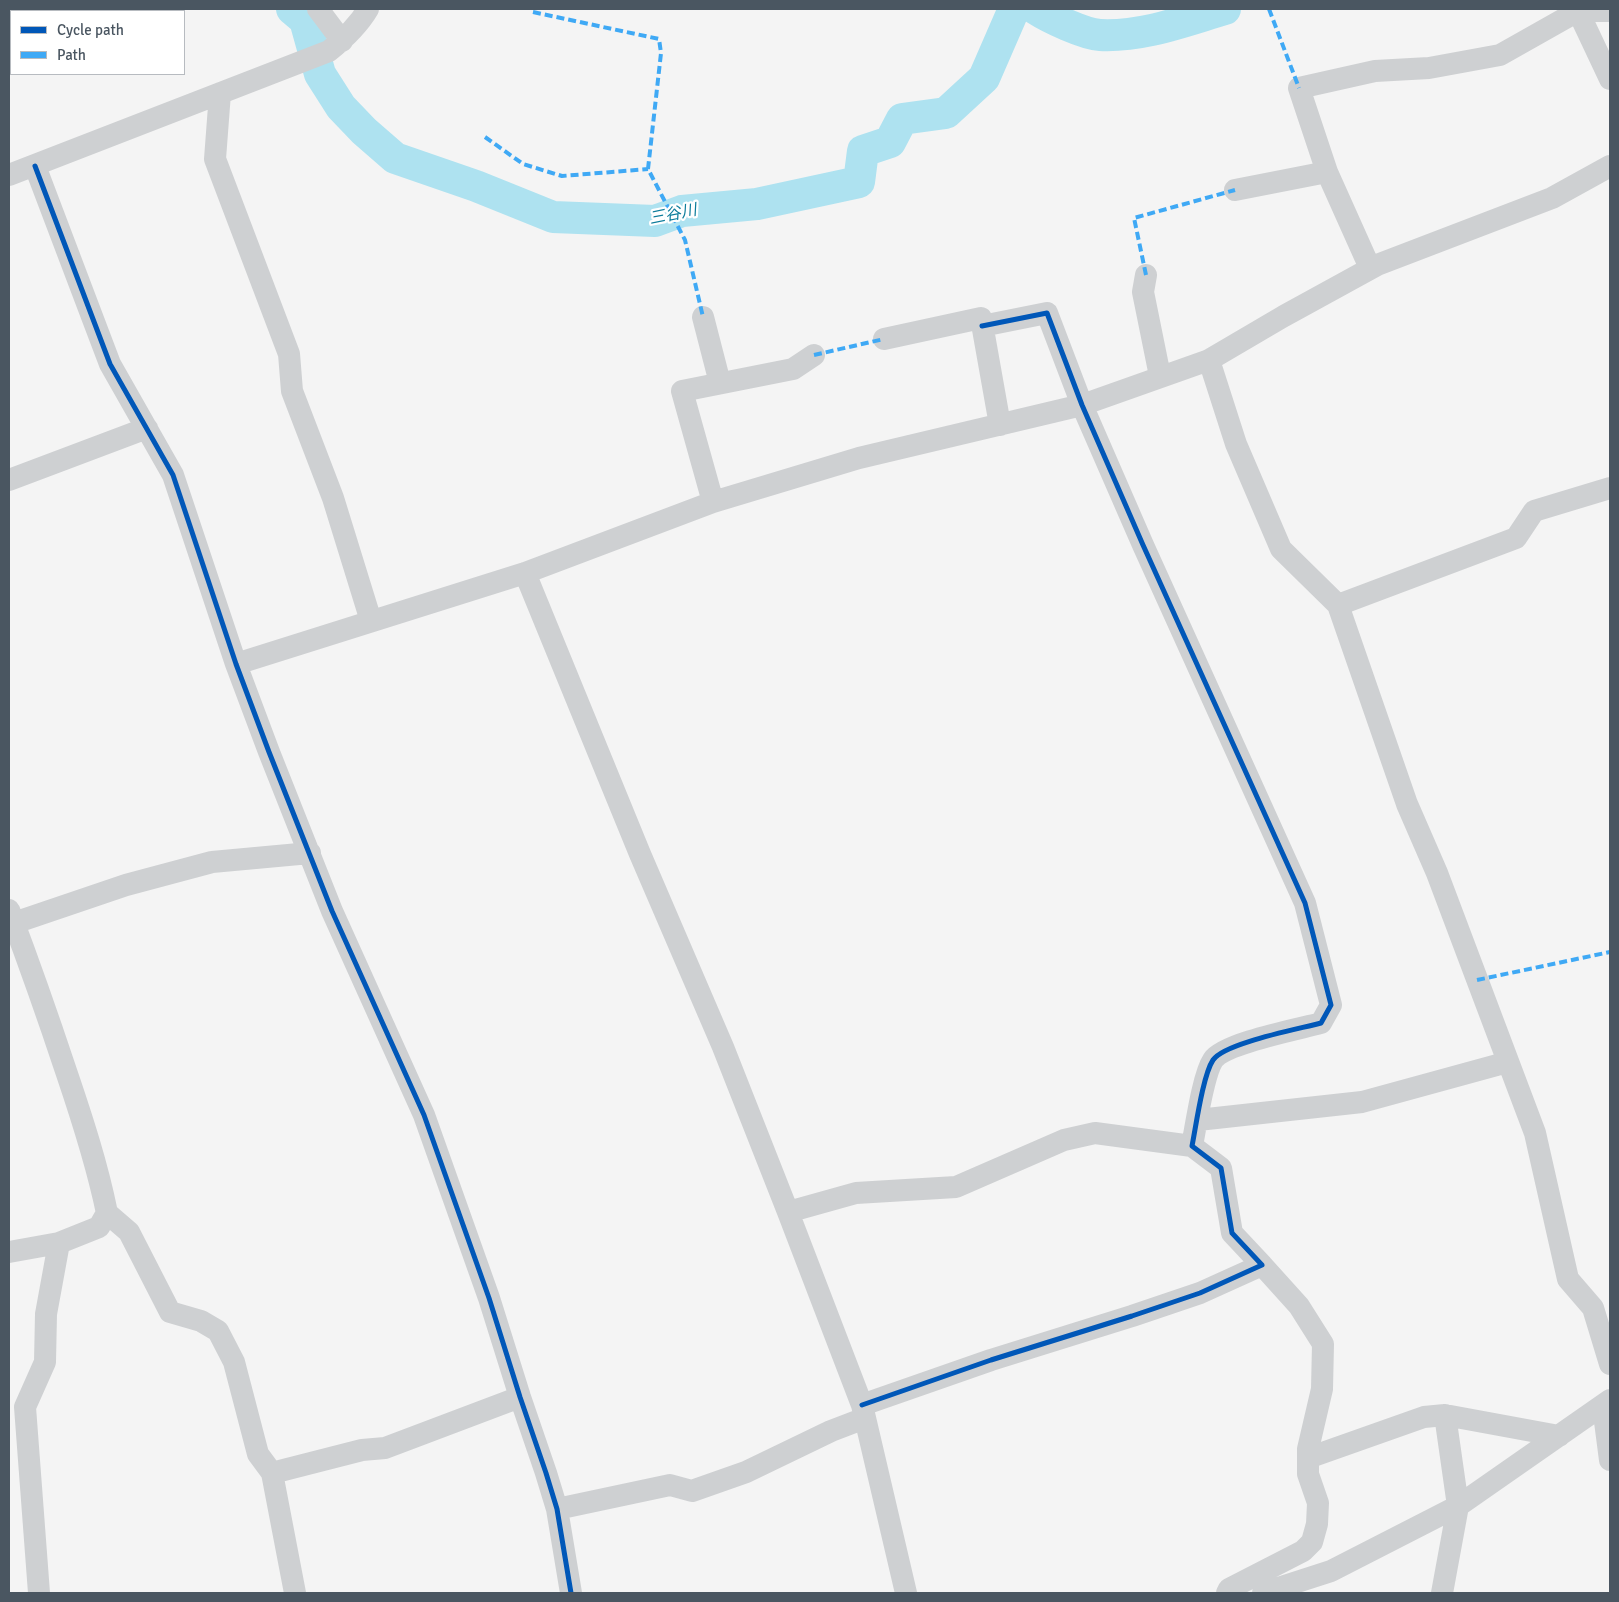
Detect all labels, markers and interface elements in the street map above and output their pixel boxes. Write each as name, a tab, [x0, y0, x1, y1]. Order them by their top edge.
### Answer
legend	[10, 10, 185, 75]
text: Cycle path	[57, 21, 124, 39]
text: Path	[57, 46, 86, 64]
water label: 三谷川	[648, 201, 698, 229]

